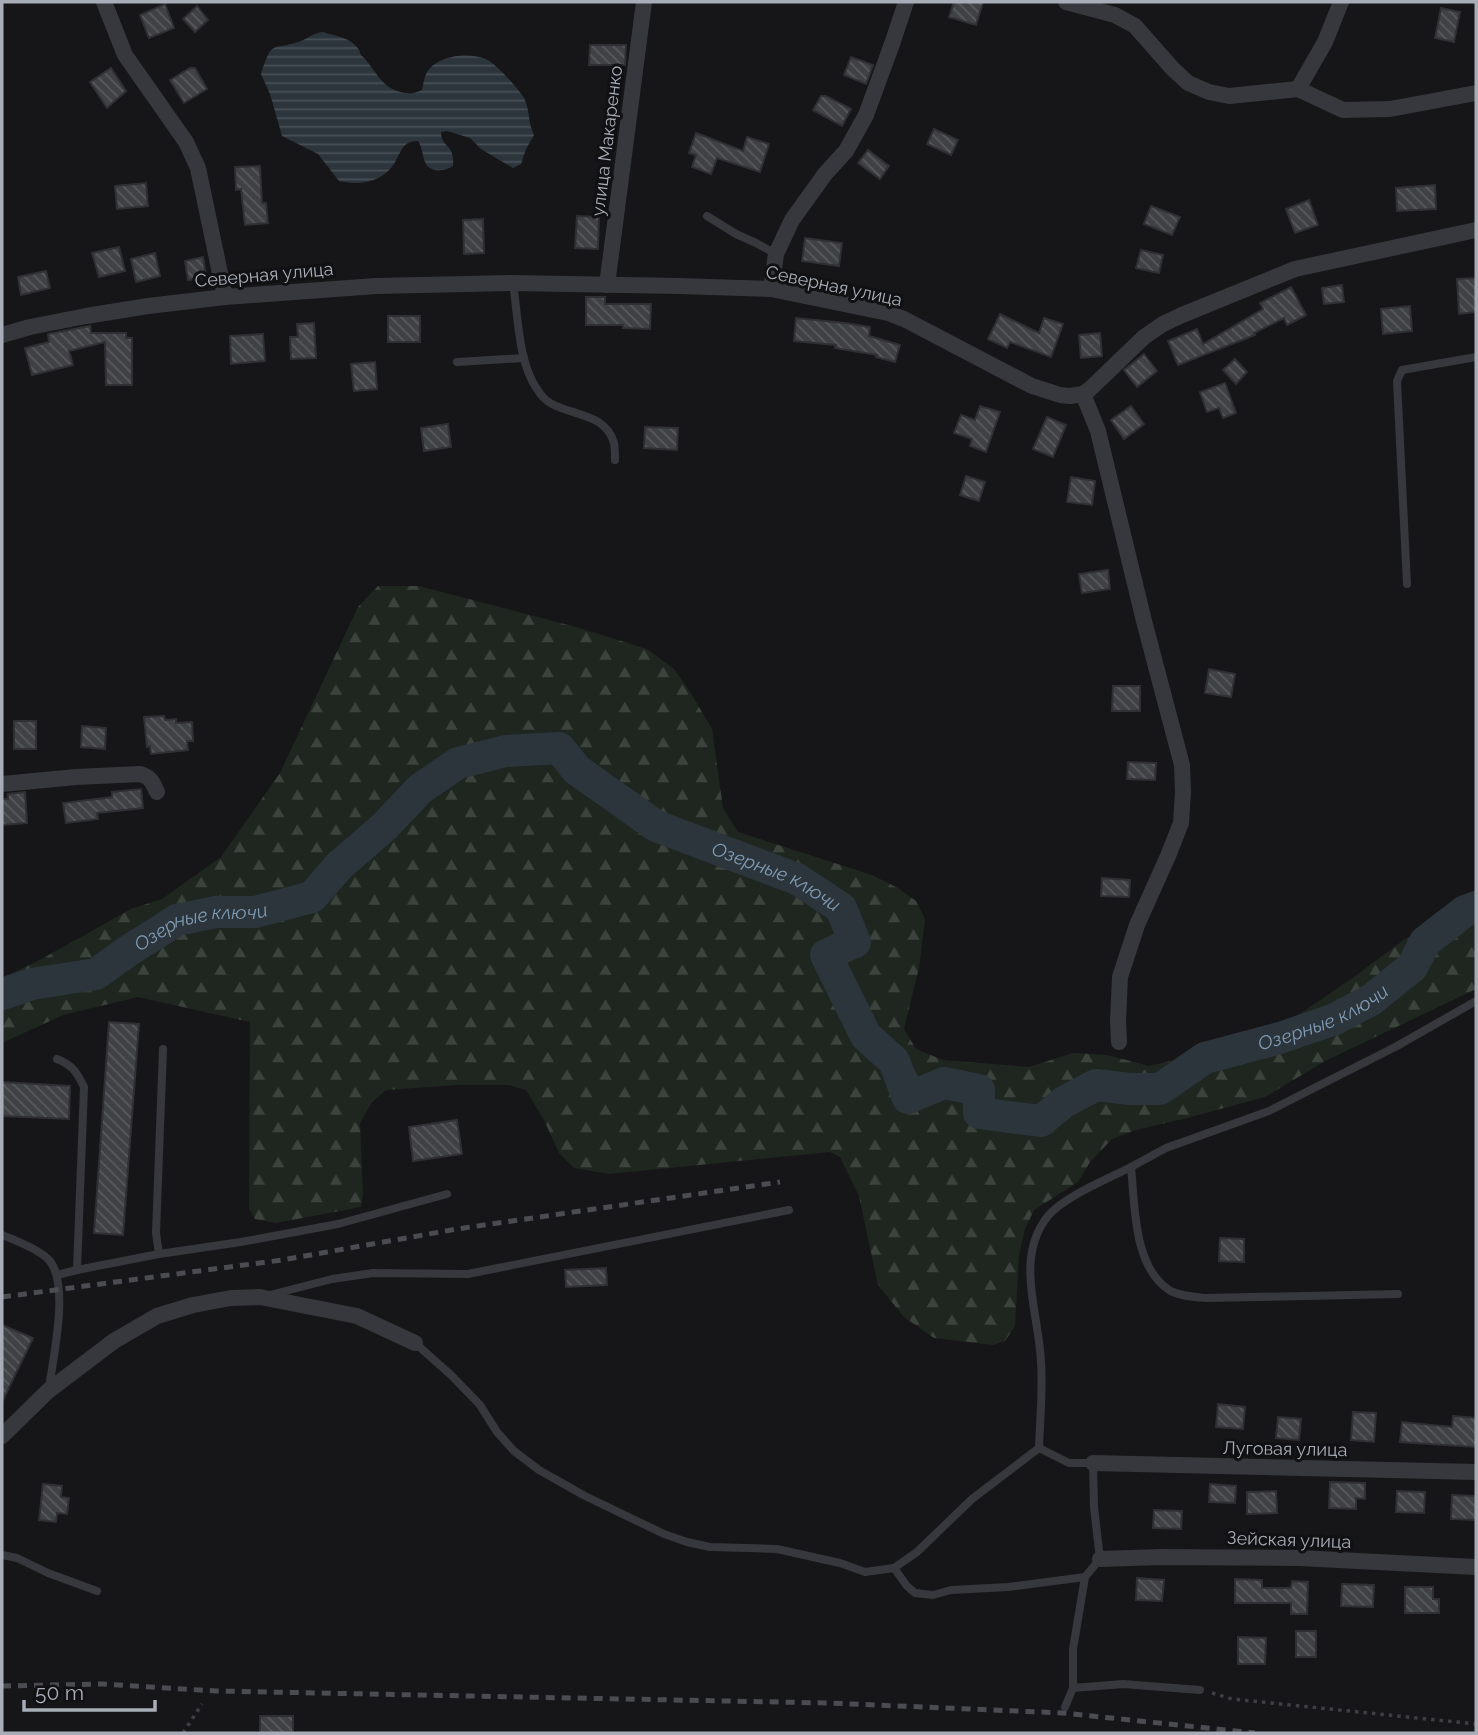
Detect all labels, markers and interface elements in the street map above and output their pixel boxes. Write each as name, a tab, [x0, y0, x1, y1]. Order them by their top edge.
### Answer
street label: улица Макаренко	[587, 64, 626, 218]
street label: Северная улица	[194, 258, 334, 291]
street label: Северная улица	[764, 261, 904, 310]
water label: Озерные ключи	[709, 837, 845, 916]
water label: Озерные ключи	[130, 898, 270, 955]
water label: Озерные ключи	[1255, 980, 1392, 1054]
street label: Луговая улица	[1223, 1437, 1348, 1460]
street label: Зейская улица	[1226, 1527, 1352, 1552]
scale bar	[24, 1668, 156, 1712]
text: 50 m	[35, 1680, 84, 1705]

